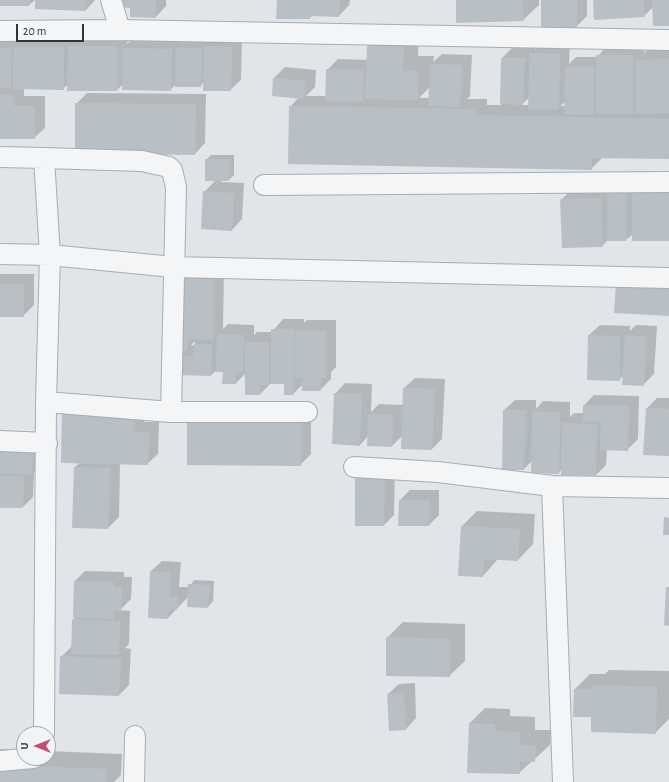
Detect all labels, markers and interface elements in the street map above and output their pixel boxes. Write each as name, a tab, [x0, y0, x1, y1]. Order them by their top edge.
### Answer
scale bar	[18, 16, 86, 42]
text: 20 m	[23, 25, 46, 37]
north arrow	[16, 726, 56, 766]
text: U	[19, 742, 30, 750]

